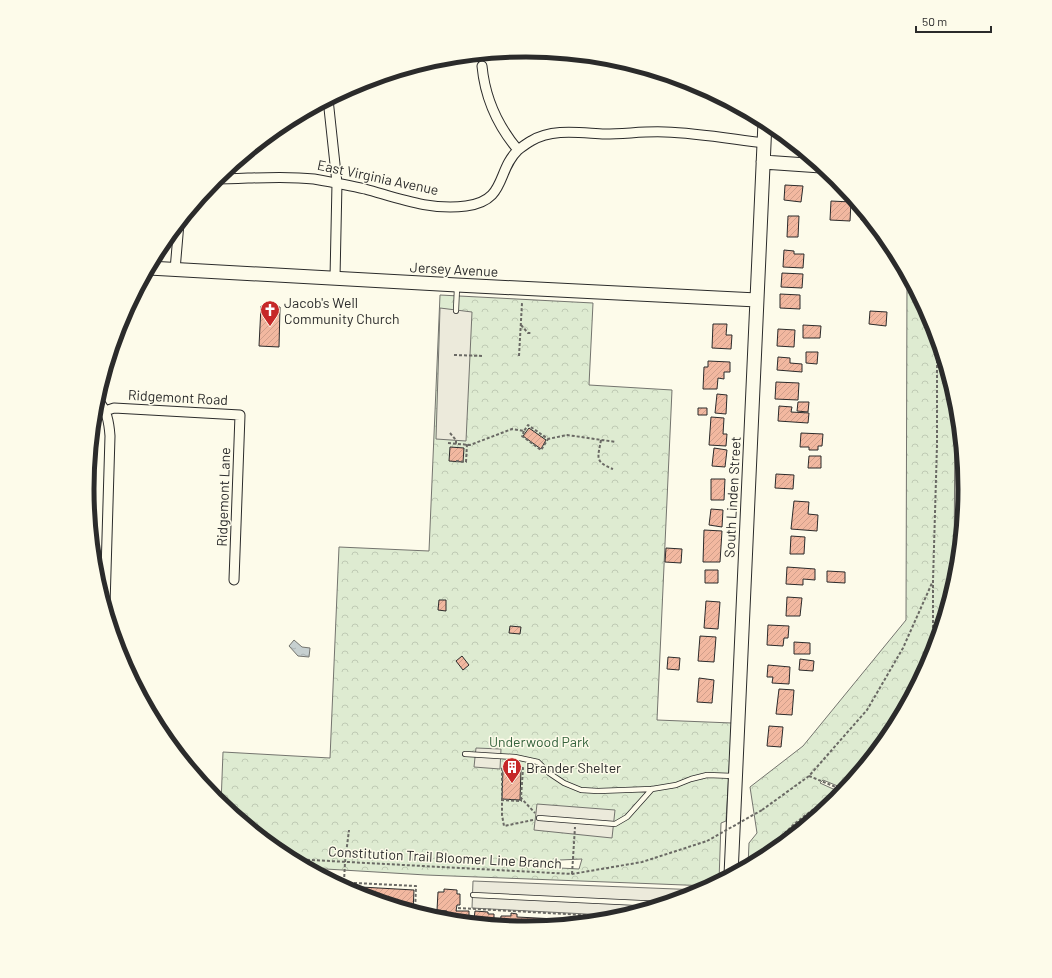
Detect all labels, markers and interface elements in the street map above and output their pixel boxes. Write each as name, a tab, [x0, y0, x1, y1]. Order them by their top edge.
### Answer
scale bar	[916, 8, 991, 34]
text: 50 m	[922, 14, 947, 28]
street label: East Virginia Avenue	[316, 156, 440, 198]
street label: Jersey Avenue	[409, 258, 499, 280]
place label: Jacob's Well Community Church	[284, 294, 400, 327]
church icon: Jacob's Well Community Church	[259, 299, 281, 327]
street label: Ridgemont Road	[127, 386, 229, 408]
street label: South Linden Street	[720, 436, 744, 558]
street label: Ridgemont Lane	[213, 447, 233, 547]
park label: Underwood Park	[489, 733, 589, 750]
building icon: Brander Shelter	[501, 756, 523, 784]
place label: Brander Shelter	[526, 759, 621, 776]
street label: Constitution Trail Bloomer Line Branch	[328, 842, 562, 872]

